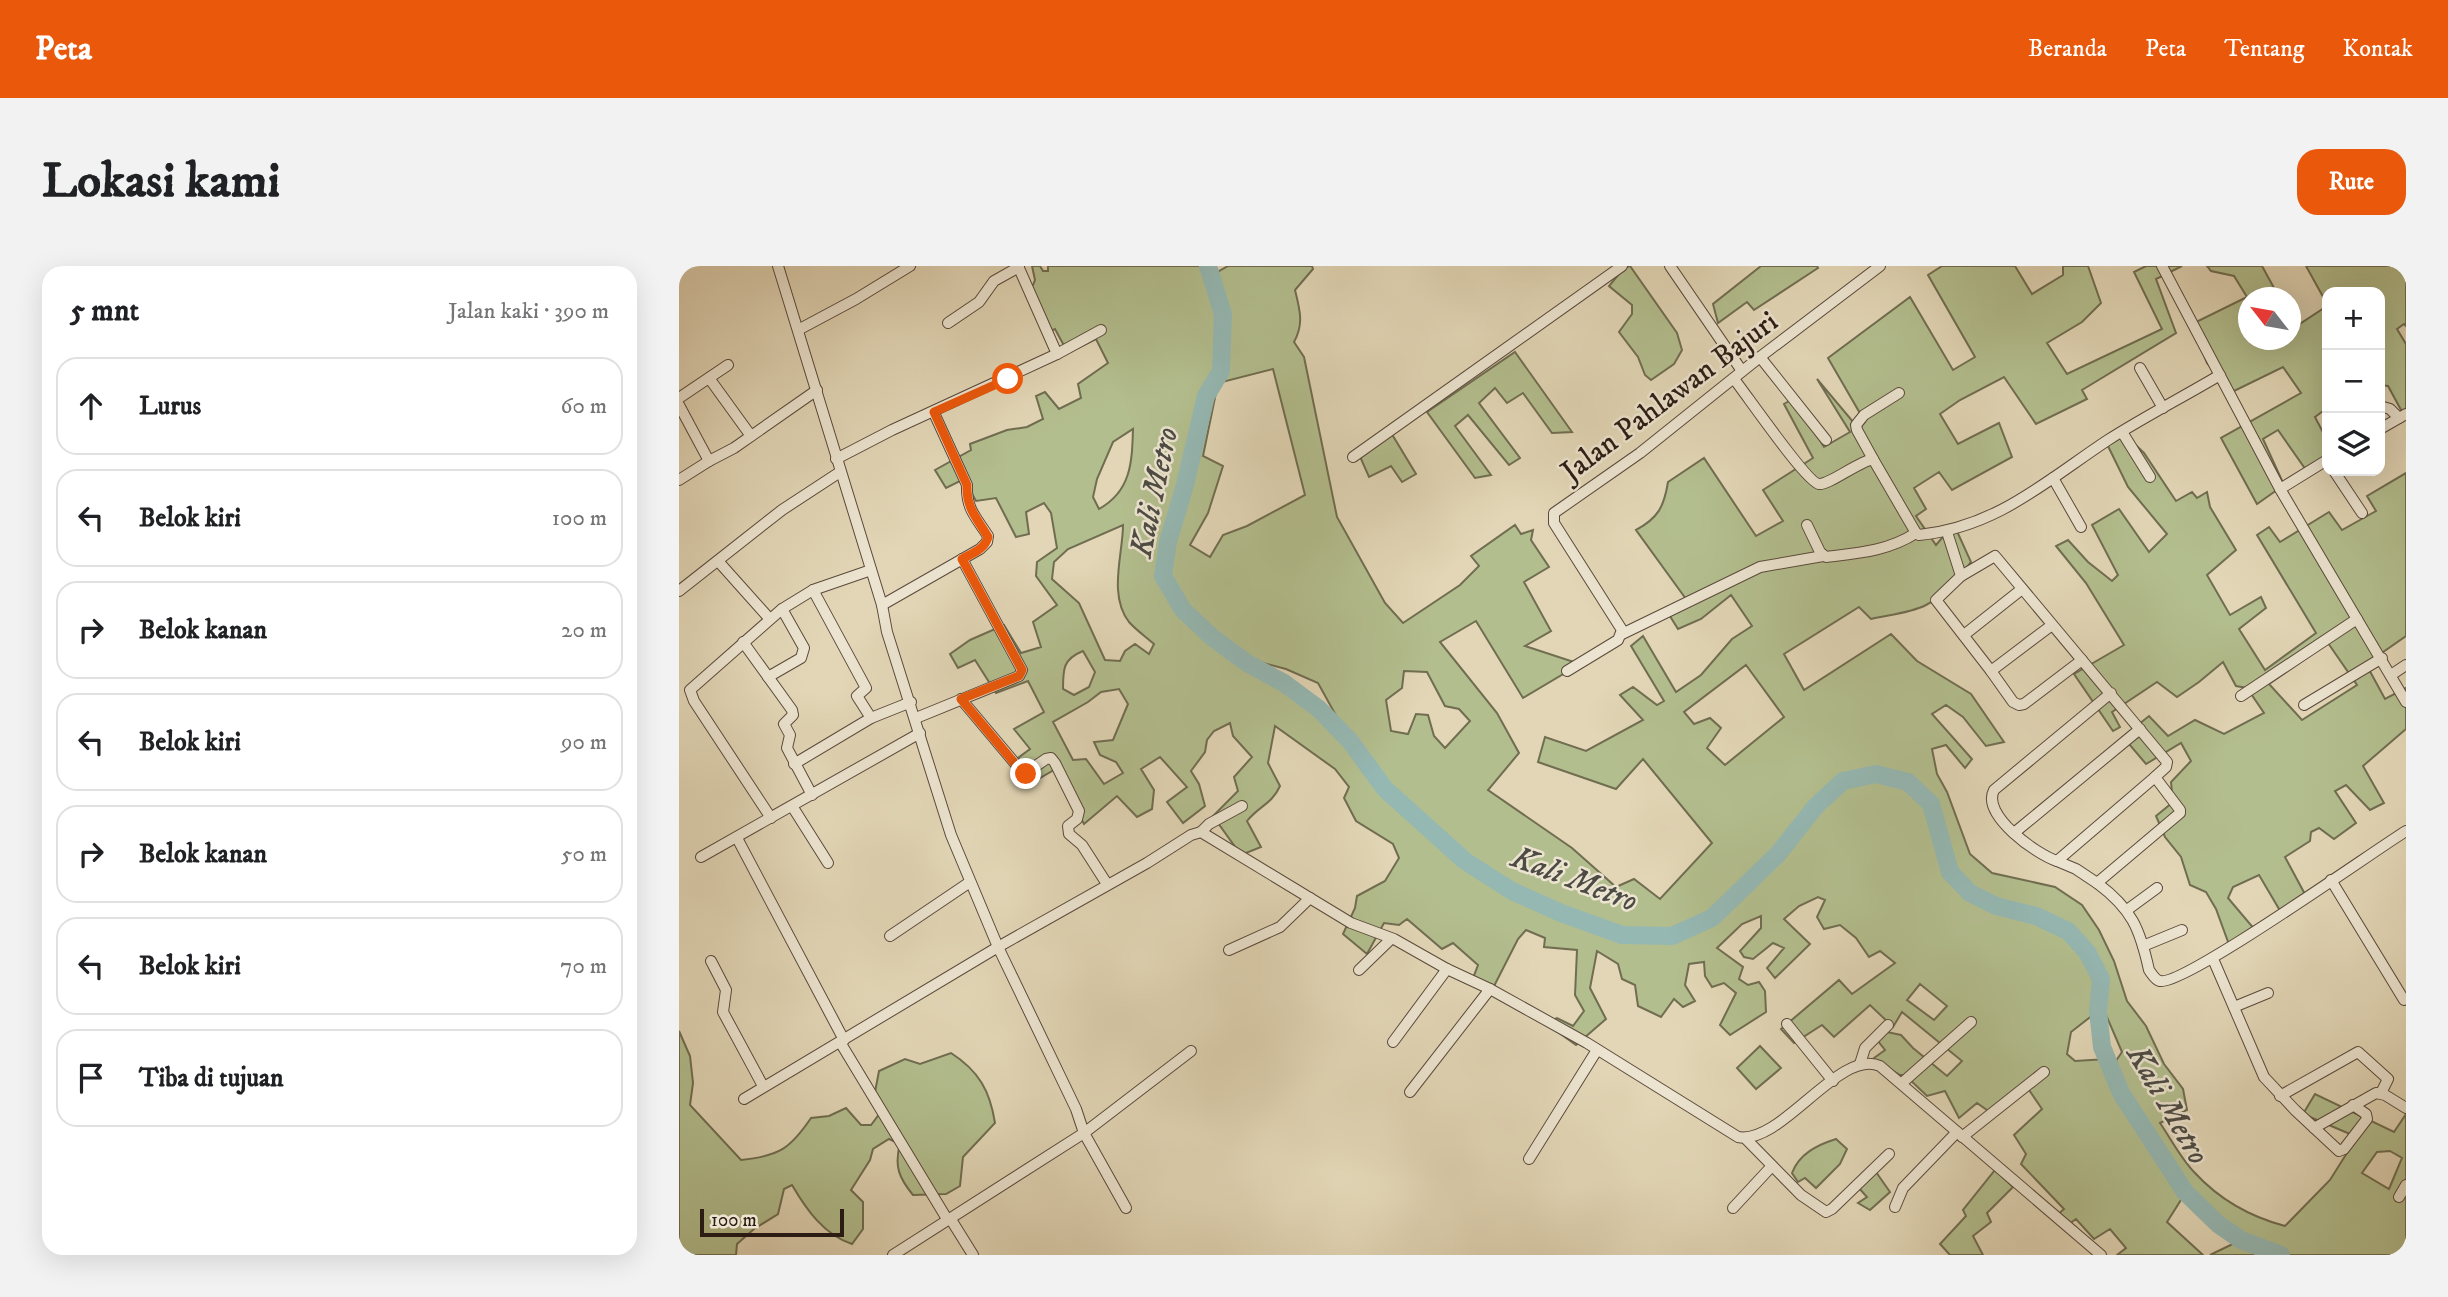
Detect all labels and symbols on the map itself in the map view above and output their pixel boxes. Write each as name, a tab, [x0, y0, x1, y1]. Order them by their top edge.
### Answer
north arrow	[2238, 287, 2301, 350]
street label: Jalan Pahlawan Bajuri	[1552, 304, 1786, 493]
route start	[992, 363, 1023, 394]
water label: Kali Metro	[1121, 424, 1188, 562]
route end	[1010, 758, 1041, 789]
water label: Kali Metro	[1505, 837, 1643, 922]
water label: Kali Metro	[2116, 1037, 2218, 1172]
scale bar	[700, 1206, 843, 1238]

